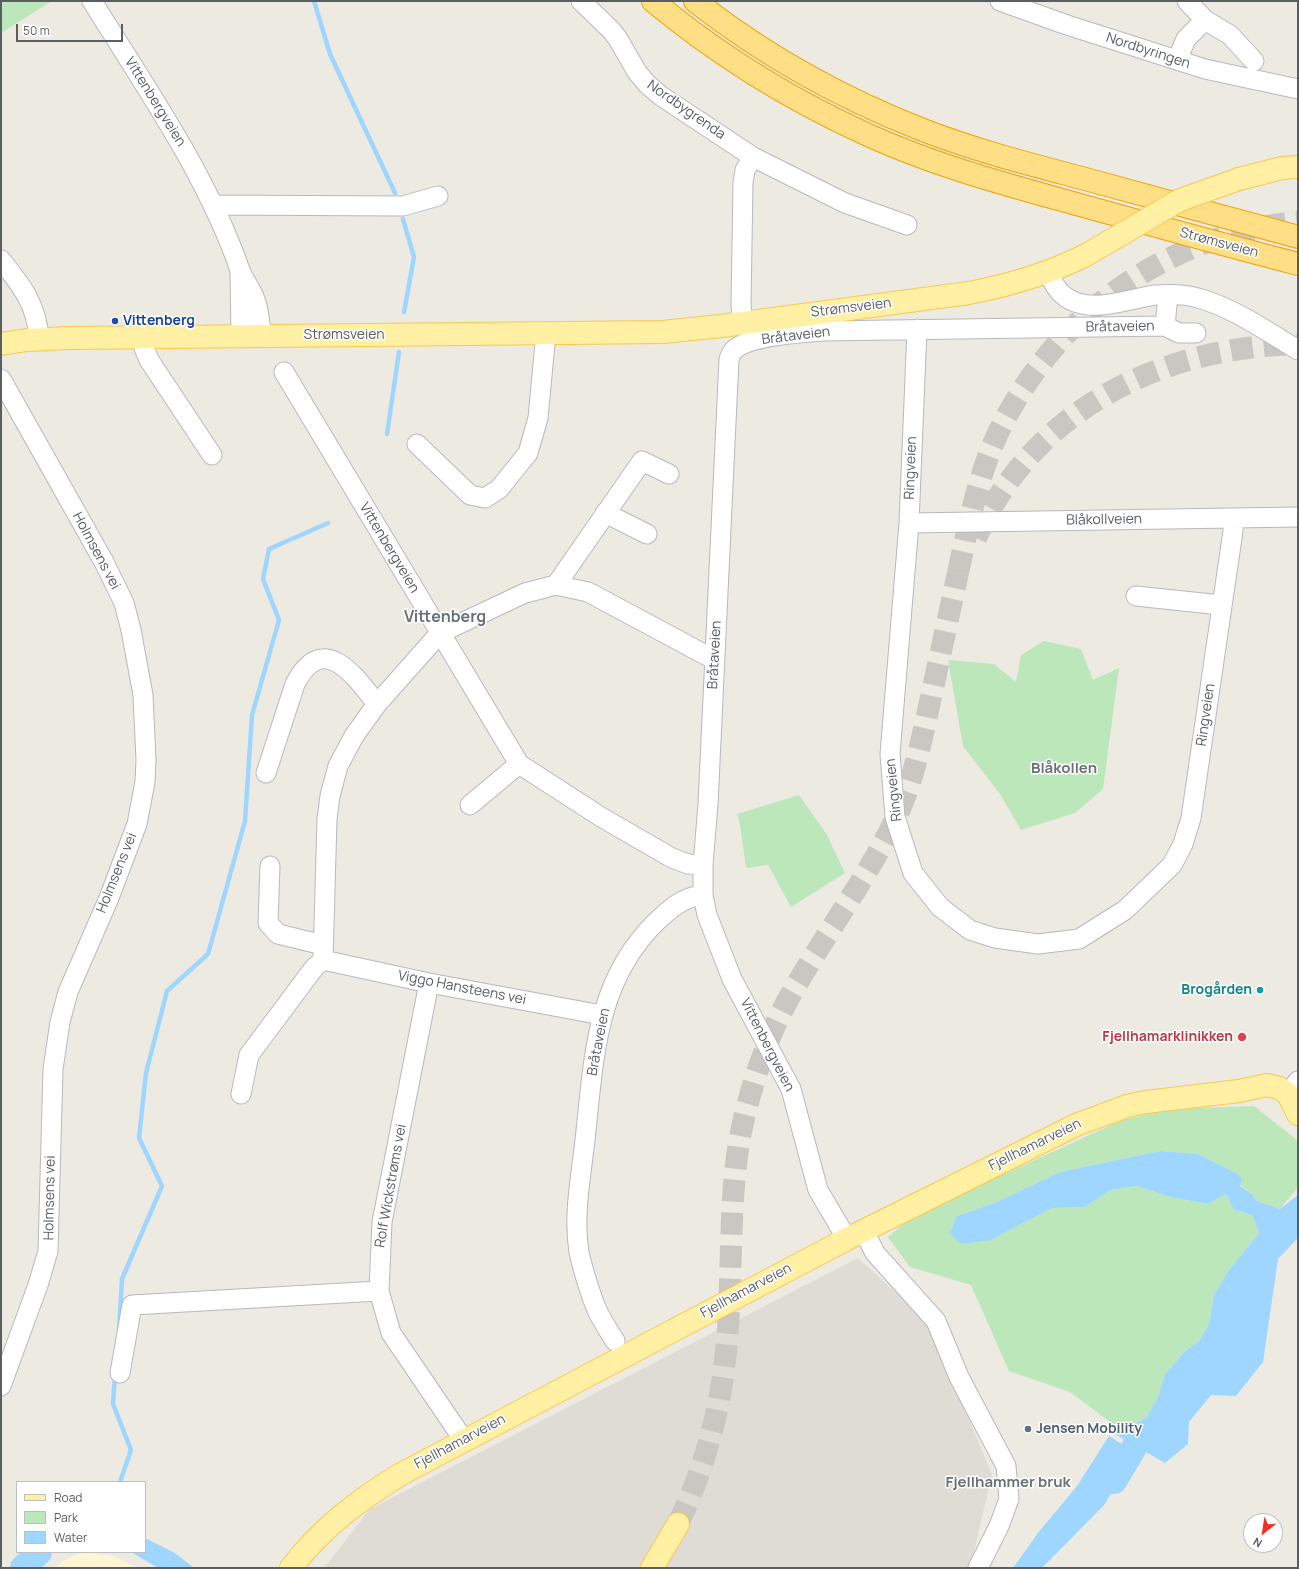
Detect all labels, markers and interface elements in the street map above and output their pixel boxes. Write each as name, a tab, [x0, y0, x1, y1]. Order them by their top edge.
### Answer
scale bar	[18, 16, 125, 42]
text: 50 m	[23, 22, 50, 39]
street label: Nordbyringen	[1104, 29, 1192, 73]
street label: Vittenbergveien	[121, 54, 189, 150]
street label: Nordbygrenda	[644, 77, 728, 143]
street label: Strømsveien	[1178, 224, 1260, 262]
street label: Strømsveien	[810, 295, 892, 321]
place label: Vittenberg	[123, 313, 195, 329]
marker: Vittenberg	[110, 316, 120, 326]
street label: Bråtaveien	[1085, 318, 1155, 336]
street label: Bråtaveien	[761, 323, 831, 349]
street label: Strømsveien	[304, 327, 384, 343]
street label: Ringveien	[902, 436, 920, 500]
street label: Vittenbergveien	[355, 500, 423, 596]
street label: Holmsens vei	[69, 509, 123, 593]
street label: Blåkollveien	[1066, 511, 1142, 529]
district label: Vittenberg	[404, 608, 486, 628]
street label: Bråtaveien	[705, 620, 725, 690]
street label: Ringveien	[1193, 683, 1219, 747]
street label: Ringveien	[882, 758, 906, 822]
district label: Blåkollen	[1031, 760, 1097, 778]
street label: Holmsens vei	[93, 830, 141, 916]
street label: Viggo Hansteens vei	[396, 967, 528, 1009]
place label: Brogården	[1181, 982, 1252, 998]
marker: Brogården	[1255, 985, 1265, 995]
street label: Vittenbergveien	[736, 996, 798, 1094]
street label: Bråtaveien	[584, 1007, 614, 1077]
place label: Fjellhamarklinikken	[1102, 1029, 1233, 1045]
marker: Fjellhamarklinikken	[1236, 1031, 1248, 1043]
street label: Fjellhamarveien	[986, 1115, 1084, 1175]
street label: Rolf Wickstrøms vei	[372, 1123, 410, 1249]
street label: Holmsens vei	[41, 1155, 59, 1241]
street label: Fjellhamarveien	[698, 1260, 794, 1322]
street label: Fjellhamarveien	[412, 1411, 508, 1473]
place label: Jensen Mobility	[1036, 1421, 1142, 1437]
marker: Jensen Mobility	[1023, 1424, 1033, 1434]
district label: Fjellhammer bruk	[945, 1474, 1071, 1492]
legend	[16, 1481, 146, 1553]
text: Road	[54, 1489, 82, 1506]
text: Park	[54, 1509, 78, 1526]
north arrow	[1243, 1513, 1283, 1553]
text: Water	[54, 1529, 87, 1546]
text: N	[1250, 1534, 1264, 1551]

